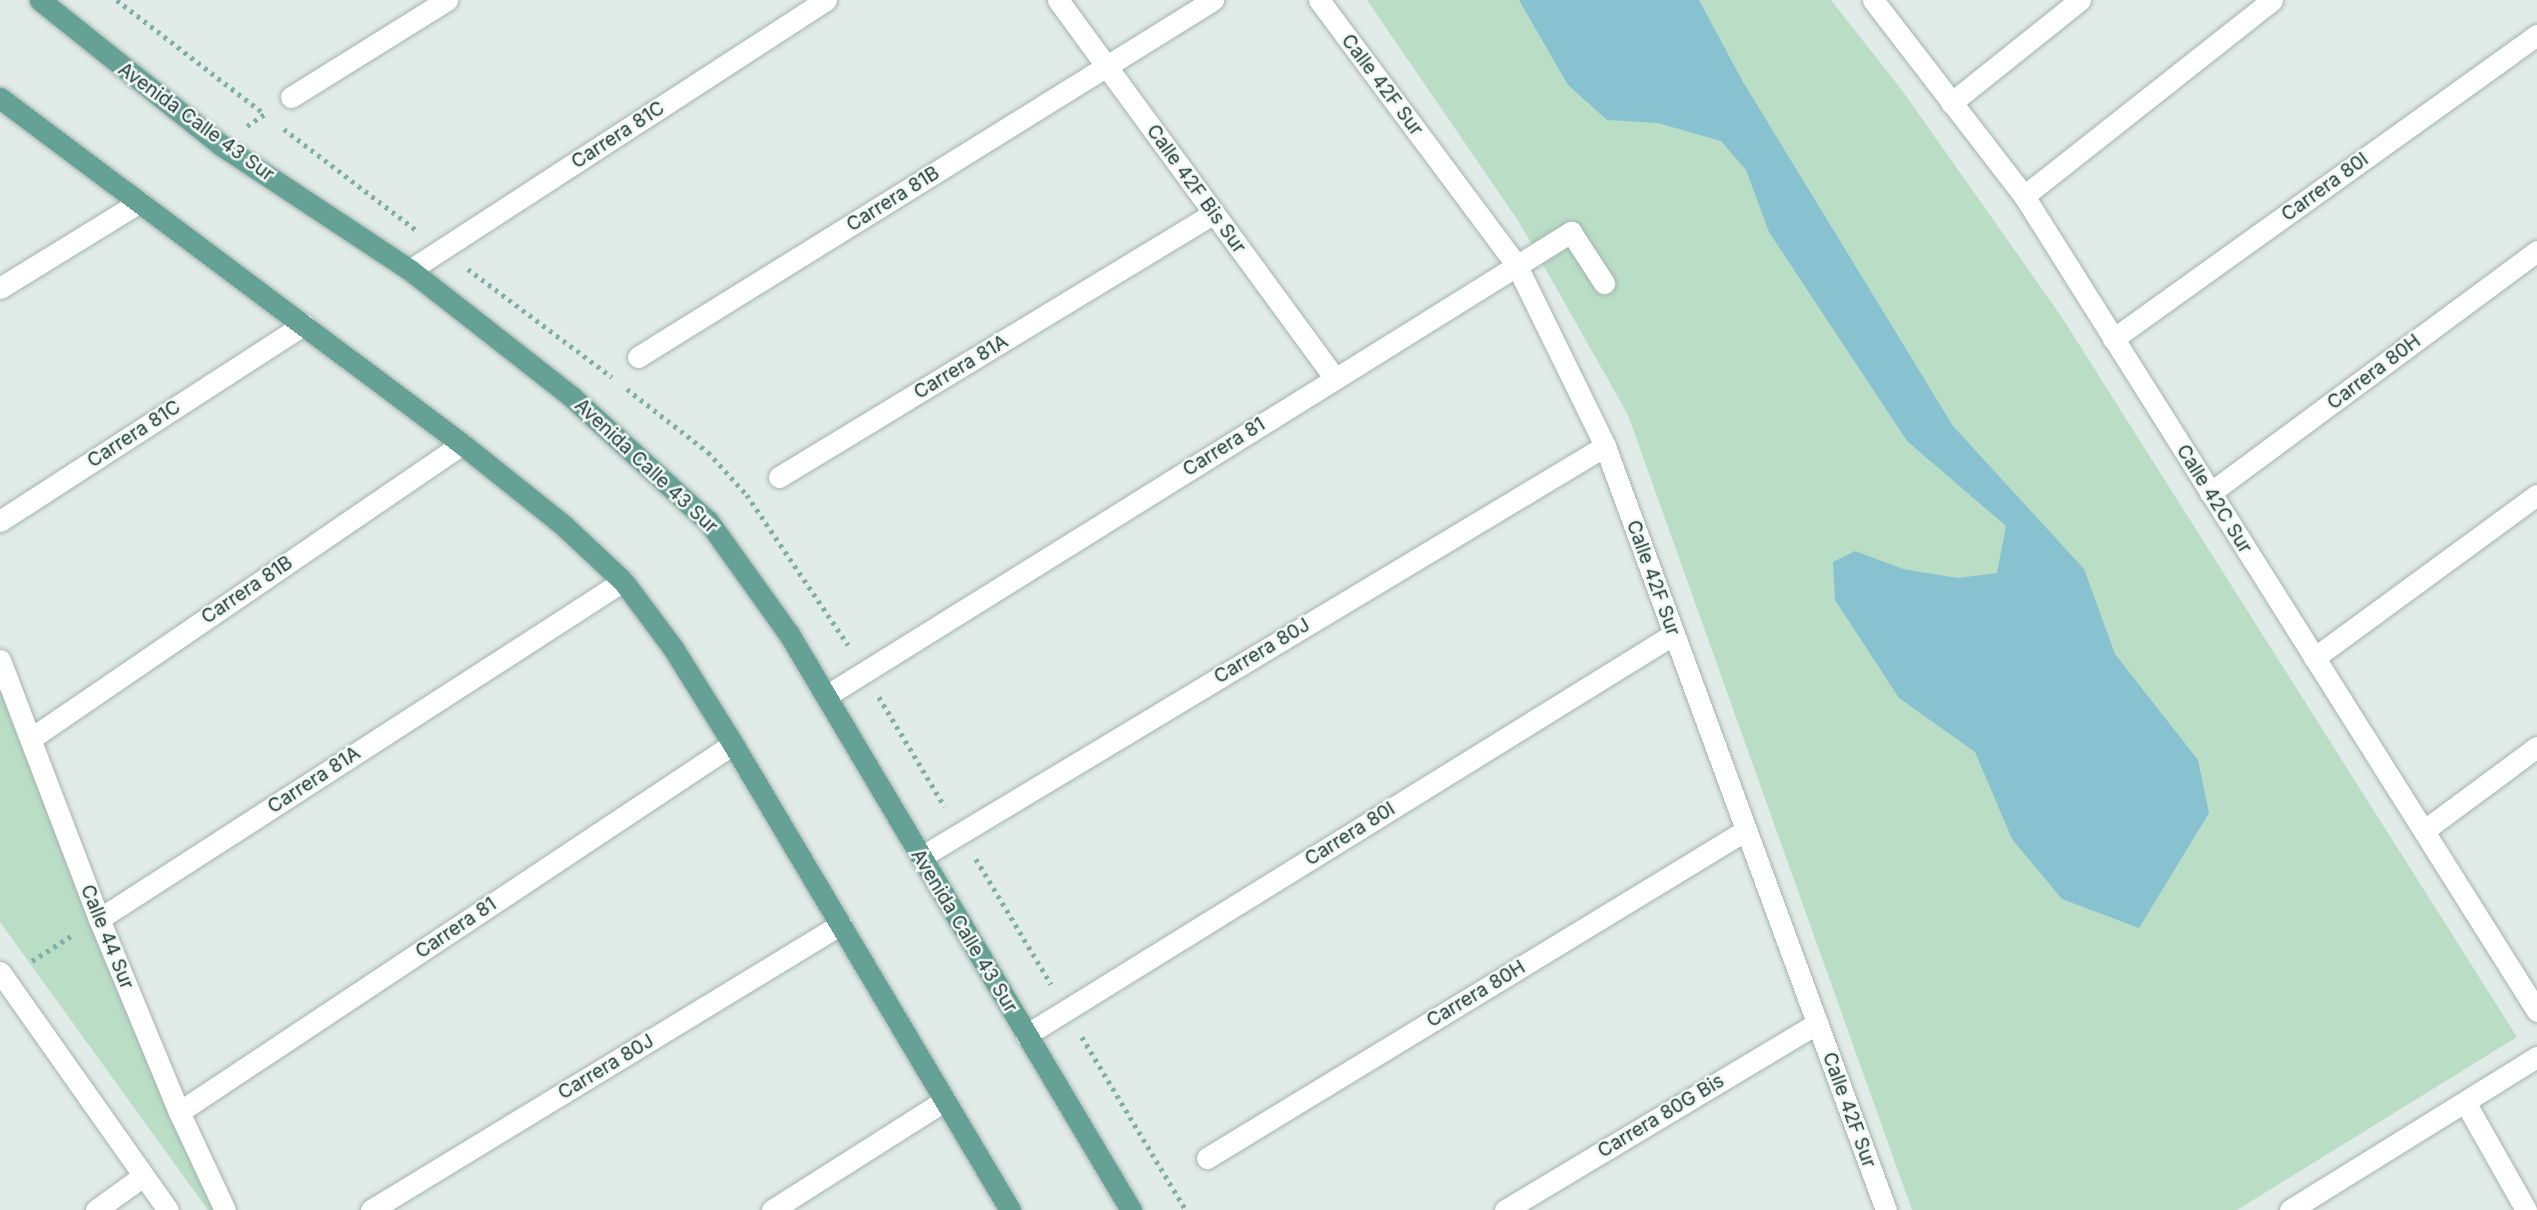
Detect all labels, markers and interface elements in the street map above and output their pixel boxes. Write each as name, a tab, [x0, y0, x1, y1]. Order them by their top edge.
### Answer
street label: Calle 42F Sur	[1336, 30, 1428, 140]
street label: Avenida Calle 43 Sur	[114, 58, 278, 186]
street label: Carrera 81C	[567, 96, 669, 174]
street label: Calle 42F Bis Sur	[1142, 120, 1250, 258]
street label: Carrera 80I	[2277, 148, 2373, 226]
street label: Carrera 81B	[842, 162, 944, 236]
street label: Carrera 81A	[910, 330, 1012, 404]
street label: Carrera 80H	[2323, 330, 2425, 414]
street label: Avenida Calle 43 Sur	[570, 394, 722, 538]
street label: Carrera 81C	[83, 395, 185, 473]
street label: Carrera 81	[1179, 413, 1269, 481]
street label: Calle 42C Sur	[2172, 440, 2256, 558]
street label: Calle 42F Sur	[1622, 517, 1684, 639]
street label: Carrera 81B	[197, 551, 297, 629]
street label: Carrera 80J	[1210, 614, 1314, 688]
street label: Carrera 81A	[263, 742, 365, 818]
street label: Carrera 80I	[1301, 797, 1399, 871]
street label: Avenida Calle 43 Sur	[906, 845, 1022, 1017]
street label: Calle 44 Sur	[76, 881, 138, 993]
street label: Carrera 81	[411, 893, 501, 963]
street label: Carrera 80H	[1423, 956, 1529, 1032]
street label: Carrera 80J	[554, 1030, 658, 1104]
street label: Calle 42F Sur	[1818, 1049, 1880, 1171]
street label: Carrera 80G Bis	[1594, 1069, 1728, 1163]

